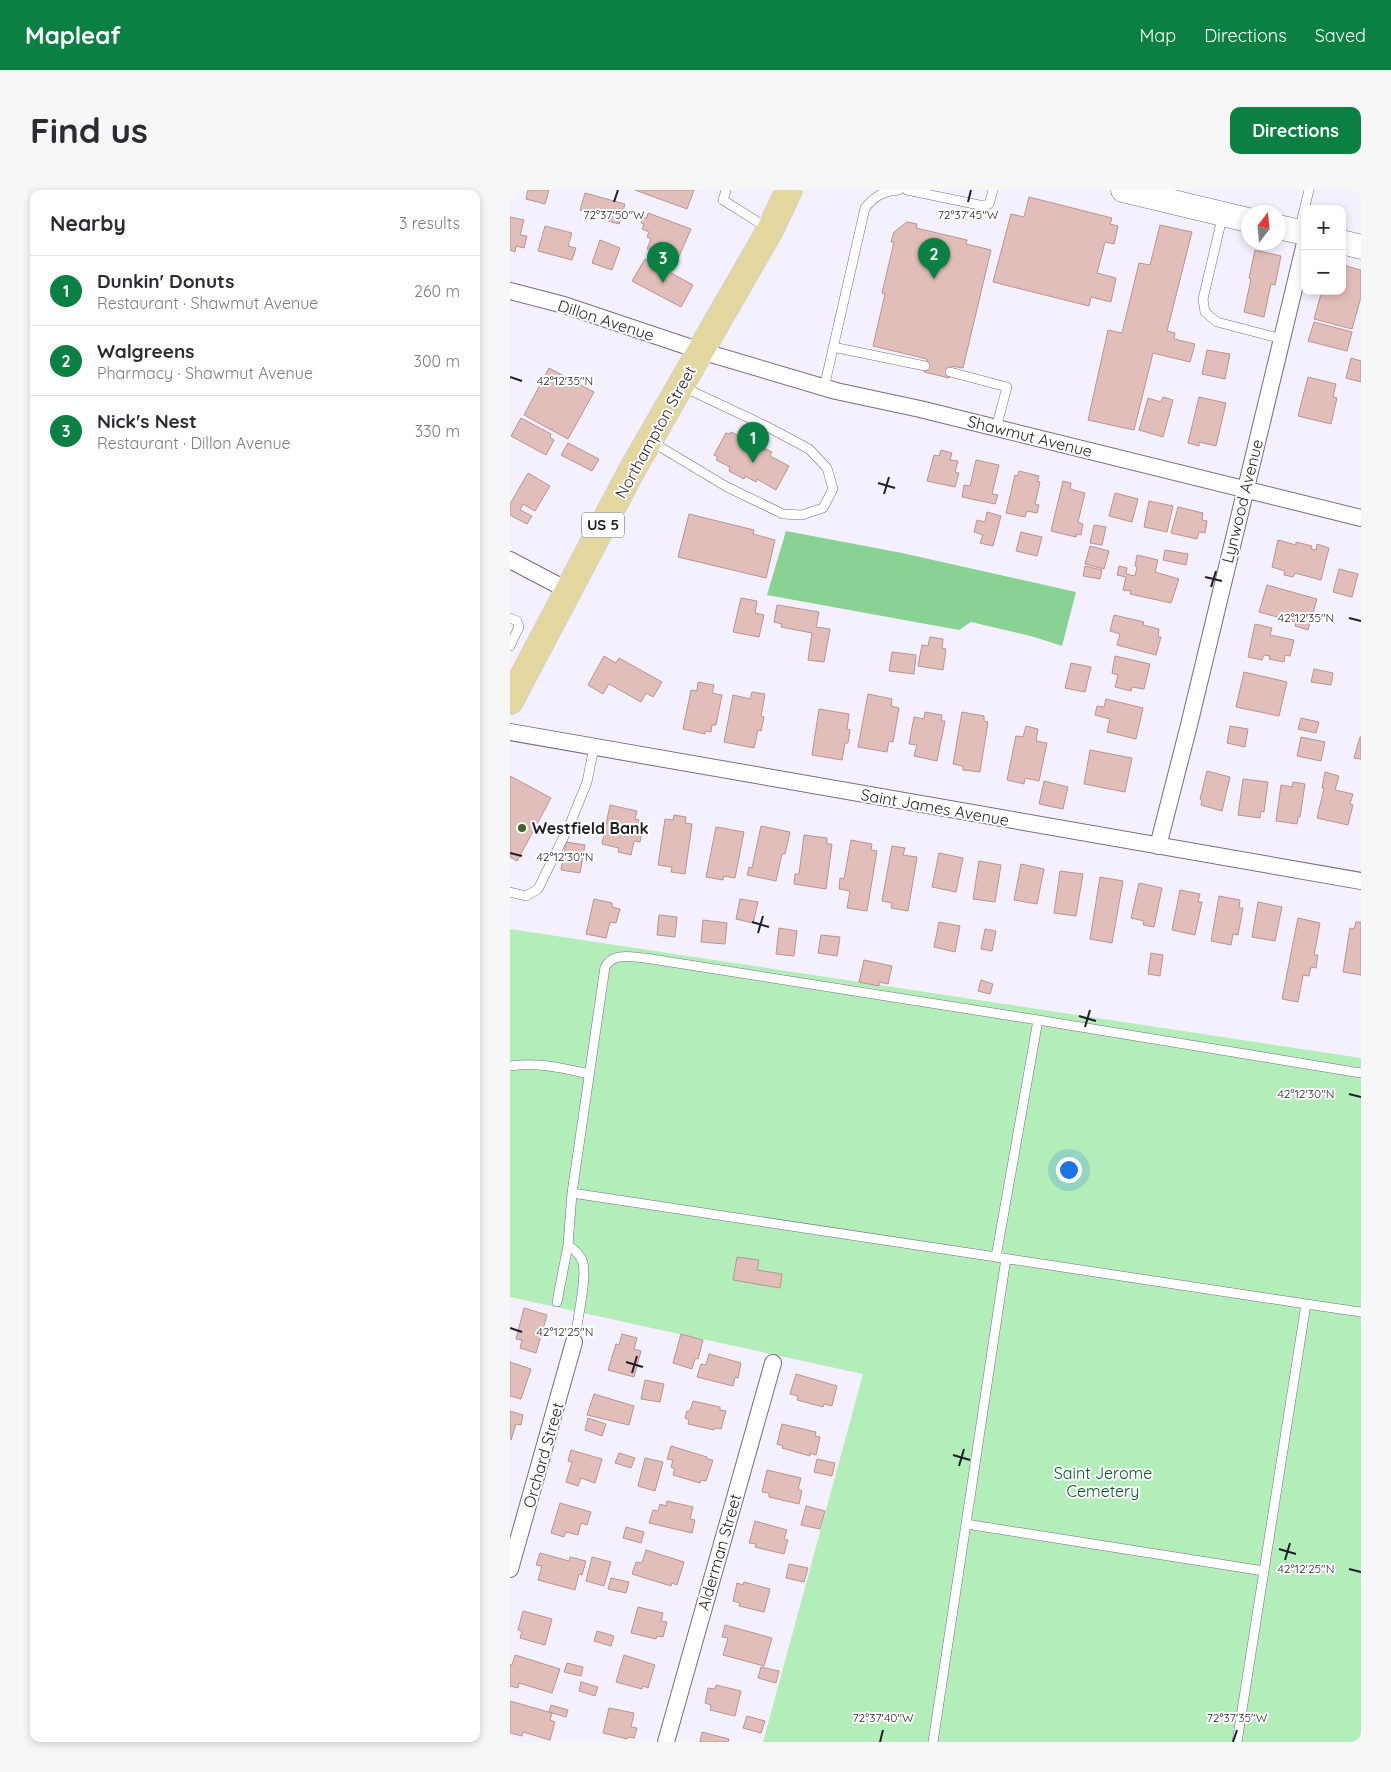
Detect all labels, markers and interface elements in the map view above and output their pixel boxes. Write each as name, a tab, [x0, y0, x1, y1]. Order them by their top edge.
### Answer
text: Mapleaf	[25, 20, 121, 50]
text: Map	[1139, 24, 1176, 47]
text: Directions	[1204, 24, 1287, 47]
text: Saved	[1315, 24, 1366, 47]
button: Directions	[1230, 107, 1361, 154]
text: Find us	[30, 108, 148, 152]
north arrow	[1241, 205, 1286, 250]
map controls	[1301, 205, 1346, 295]
button: +	[1301, 205, 1346, 250]
text: 72°37'50"W	[583, 207, 645, 222]
text: 72°37'45"W	[938, 207, 999, 222]
text: Nearby	[50, 210, 126, 236]
text: 3 results	[399, 213, 460, 233]
pin: 2	[918, 238, 950, 279]
pin: 3	[647, 242, 679, 283]
button: −	[1301, 250, 1346, 295]
text: Dunkin' Donuts	[97, 269, 234, 293]
text: 1	[63, 281, 69, 301]
text: 260 m	[414, 281, 460, 301]
text: Restaurant · Shawmut Avenue	[97, 293, 318, 313]
street label: Dillon Avenue	[555, 295, 657, 345]
text: Walgreens	[97, 339, 194, 363]
text: 2	[61, 351, 71, 371]
text: 300 m	[414, 351, 460, 371]
street label: Northampton Street	[610, 362, 700, 502]
text: Pharmacy · Shawmut Avenue	[97, 363, 313, 383]
text: 42°12'35"N	[537, 373, 593, 388]
text: Nick's Nest	[97, 409, 197, 433]
street label: Shawmut Avenue	[966, 411, 1094, 461]
text: 3	[62, 421, 70, 441]
text: 330 m	[415, 421, 460, 441]
pin: 1	[737, 422, 769, 463]
text: Restaurant · Dillon Avenue	[97, 433, 291, 453]
street label: Lynwood Avenue	[1217, 437, 1267, 565]
road number: US 5	[582, 512, 624, 538]
text: 42°12'35"N	[1278, 610, 1334, 625]
street label: Saint James Avenue	[859, 784, 1011, 830]
place label: Westfield Bank	[532, 818, 649, 838]
marker: Westfield Bank	[516, 822, 528, 834]
text: 42°12'30"N	[536, 849, 594, 864]
text: 42°12'30"N	[1277, 1086, 1335, 1101]
your location	[1056, 1157, 1082, 1183]
text: 42°12'25"N	[537, 1324, 593, 1339]
street label: Orchard Street	[518, 1400, 568, 1510]
park label: Saint Jerome Cemetery	[1054, 1463, 1152, 1501]
street label: Alderman Street	[693, 1491, 745, 1613]
text: 42°12'25"N	[1278, 1561, 1334, 1576]
text: 72°37'40"W	[852, 1710, 914, 1725]
text: 72°37'35"W	[1207, 1710, 1268, 1725]

